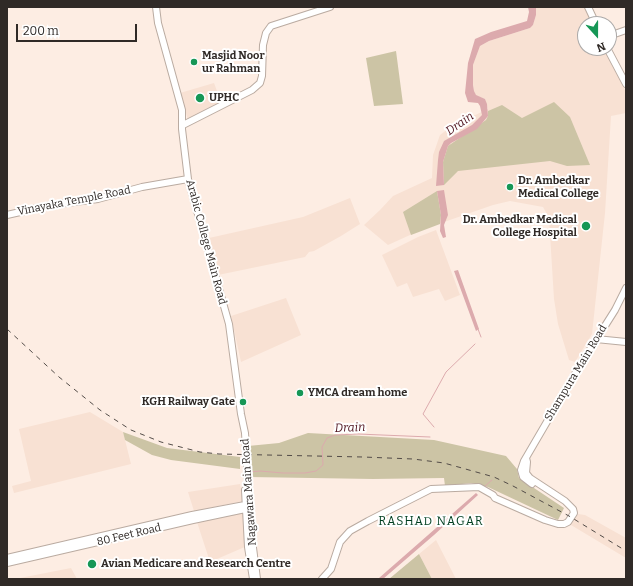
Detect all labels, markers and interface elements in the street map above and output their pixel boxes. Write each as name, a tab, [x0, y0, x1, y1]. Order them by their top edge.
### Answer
scale bar	[18, 16, 139, 42]
north arrow	[577, 16, 617, 56]
text: 200 m	[23, 24, 59, 38]
text: N	[595, 39, 607, 54]
place label: Masjid Noor ur Rahman	[202, 49, 265, 75]
marker: Masjid Noor ur Rahman	[189, 57, 199, 67]
place label: UPHC	[209, 91, 239, 105]
marker: UPHC	[194, 92, 206, 104]
water label: Drain	[443, 109, 477, 139]
place label: Dr. Ambedkar Medical College	[518, 174, 599, 200]
street label: Arabic College Main Road	[183, 178, 229, 306]
marker: Dr. Ambedkar Medical College	[505, 182, 515, 192]
street label: Vinayaka Temple Road	[16, 184, 132, 218]
place label: Dr. Ambedkar Medical College Hospital	[463, 213, 577, 239]
marker: Dr. Ambedkar Medical College Hospital	[580, 220, 592, 232]
street label: Shampura Main Road	[542, 322, 610, 424]
place label: YMCA dream home	[308, 386, 407, 400]
marker: YMCA dream home	[295, 388, 305, 398]
place label: KGH Railway Gate	[142, 395, 235, 409]
marker: KGH Railway Gate	[238, 397, 248, 407]
water label: Drain	[334, 420, 366, 436]
street label: Nagawara Main Road	[239, 438, 259, 546]
district label: RASHAD NAGAR	[378, 515, 484, 529]
street label: 80 Feet Road	[96, 521, 162, 549]
place label: Avian Medicare and Research Centre	[101, 557, 291, 571]
marker: Avian Medicare and Research Centre	[86, 558, 98, 570]

